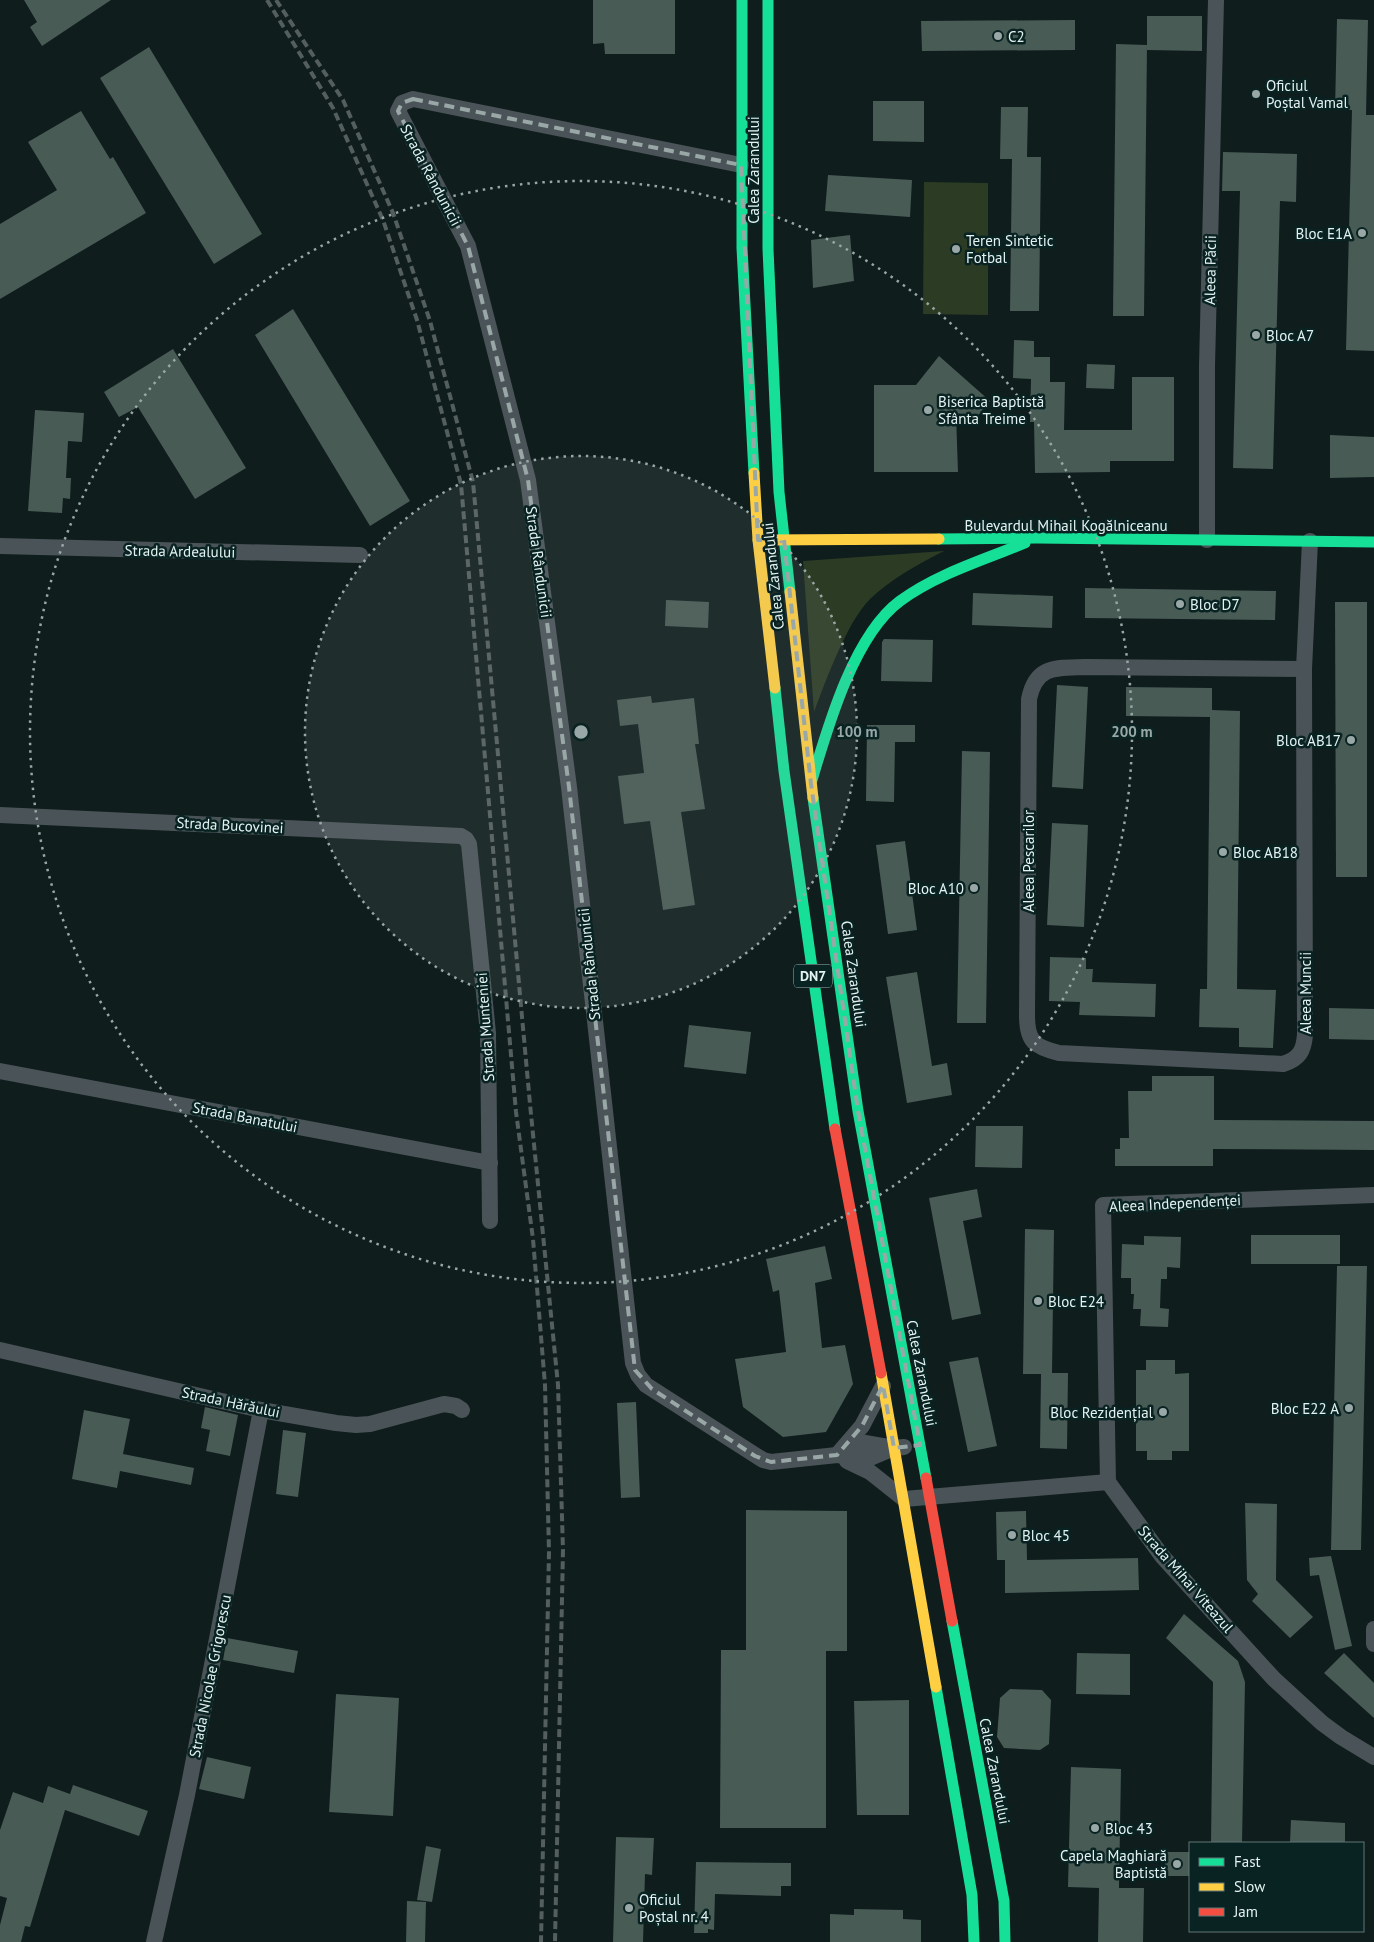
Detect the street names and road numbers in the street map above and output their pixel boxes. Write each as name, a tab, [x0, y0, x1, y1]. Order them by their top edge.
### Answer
street label: Calea Zarandului	[744, 116, 763, 224]
street label: Strada Rândunicii	[396, 121, 466, 229]
street label: Aleea Păcii	[1200, 235, 1220, 305]
street label: Strada Rândunicii	[522, 505, 556, 619]
street label: Bulevardul Mihail Kogălniceanu	[964, 516, 1168, 535]
street label: Calea Zarandului	[758, 522, 788, 630]
street label: Strada Ardealului	[125, 541, 235, 561]
street label: Aleea Pescarilor	[1019, 810, 1038, 912]
street label: Strada Bucovinei	[176, 813, 284, 837]
street label: Strada Rândunicii	[574, 907, 604, 1021]
street label: Calea Zarandului	[837, 919, 871, 1029]
street label: Aleea Muncii	[1296, 952, 1315, 1034]
road number: DN7	[794, 964, 832, 988]
street label: Strada Munteniei	[472, 972, 498, 1082]
street label: Strada Banatului	[191, 1098, 299, 1136]
street label: Aleea Independenței	[1108, 1190, 1242, 1216]
street label: Calea Zarandului	[902, 1318, 942, 1428]
street label: Strada Hărăului	[180, 1382, 282, 1422]
street label: Strada Mihai Viteazul	[1134, 1521, 1238, 1637]
street label: Strada Nicolae Grigorescu	[185, 1593, 235, 1759]
street label: Calea Zarandului	[975, 1716, 1015, 1826]

